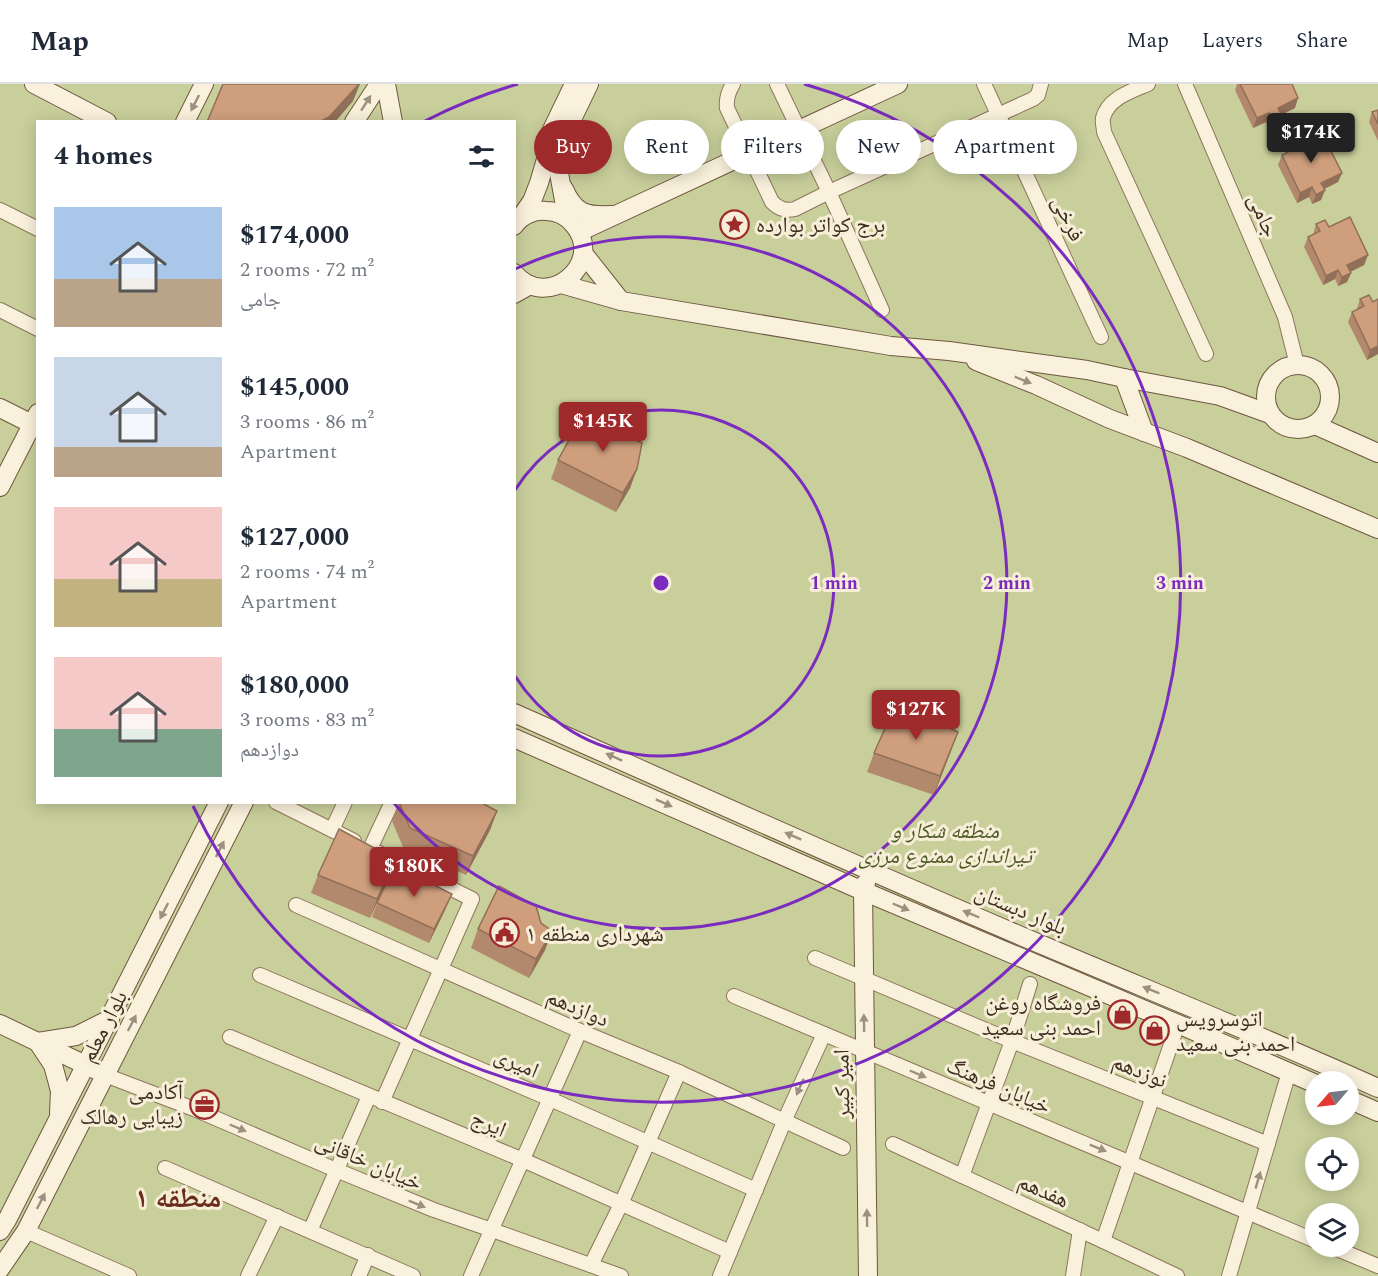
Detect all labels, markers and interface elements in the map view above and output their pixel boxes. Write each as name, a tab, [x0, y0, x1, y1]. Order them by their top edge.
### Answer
text: Map	[30, 20, 89, 63]
text: Map	[1127, 25, 1169, 57]
text: Layers	[1202, 25, 1263, 57]
text: Share	[1296, 25, 1348, 57]
one-way arrow	[190, 94, 199, 111]
one-way arrow	[360, 95, 371, 111]
pin: $174K	[1269, 113, 1353, 164]
text: $174K	[1281, 117, 1341, 147]
chip: Buy	[534, 120, 612, 174]
chip: Rent	[624, 120, 709, 174]
chip: Filters	[721, 120, 824, 174]
chip: New	[836, 120, 921, 174]
chip: Apartment	[933, 120, 1077, 174]
text: 4 homes	[54, 136, 153, 176]
icon: filters	[465, 140, 498, 173]
street label: جامی	[1239, 189, 1287, 243]
street label: فرخی	[1043, 190, 1093, 247]
place icon: برج کواتر بوارده	[719, 208, 751, 240]
place label: برج کواتر بوارده	[756, 209, 885, 242]
text: $174,000	[240, 215, 349, 255]
icon: home	[102, 231, 174, 303]
text: 2 rooms · 72 m²	[240, 255, 374, 285]
text: جامی	[240, 285, 281, 315]
text: $145,000	[240, 367, 349, 407]
one-way arrow	[1014, 376, 1032, 385]
icon: home	[102, 381, 174, 453]
pin: $145K	[561, 402, 645, 453]
text: $145K	[573, 406, 633, 436]
text: 3 rooms · 86 m²	[240, 407, 374, 437]
text: Apartment	[240, 437, 337, 467]
text: $127,000	[240, 517, 349, 557]
icon: home	[102, 531, 174, 603]
text: 2 rooms · 74 m²	[240, 557, 374, 587]
text: 1 min	[810, 570, 858, 597]
text: 2 min	[983, 570, 1031, 597]
text: 3 min	[1156, 570, 1204, 597]
centre of rings	[651, 573, 671, 593]
text: Apartment	[240, 587, 337, 617]
text: $180,000	[240, 665, 349, 705]
icon: home	[102, 681, 174, 753]
pin: $127K	[874, 690, 958, 741]
text: $127K	[886, 694, 946, 724]
text: 3 rooms · 83 m²	[240, 705, 374, 735]
text: دوازدهم	[240, 735, 299, 765]
one-way arrow	[606, 753, 623, 762]
one-way arrow	[656, 799, 673, 808]
park label: منطقه شکار و تیراندازی ممنوع مرزی	[858, 815, 1037, 873]
one-way arrow	[783, 831, 801, 841]
one-way arrow	[215, 840, 225, 857]
pin: $180K	[372, 847, 456, 898]
text: $180K	[384, 851, 444, 881]
street label: بلوار دبستان	[969, 876, 1072, 945]
one-way arrow	[892, 902, 909, 911]
one-way arrow	[159, 903, 169, 920]
one-way arrow	[962, 909, 980, 919]
public building icon: شهرداری منطقه ۱	[489, 917, 521, 949]
place label: شهرداری منطقه ۱	[526, 918, 664, 951]
street label: دوازدهم	[541, 980, 614, 1036]
street label: بلوار معلم	[72, 985, 137, 1069]
one-way arrow	[1142, 985, 1160, 994]
place label: فروشگاه روغن احمد بنی سعید	[982, 987, 1101, 1045]
shop icon: فروشگاه روغن احمد بنی سعید	[1106, 999, 1138, 1031]
place label: اتوسرویس احمد بنی سعید	[1176, 1003, 1295, 1061]
one-way arrow	[859, 1013, 869, 1032]
one-way arrow	[127, 1014, 137, 1031]
shop icon: اتوسرویس احمد بنی سعید	[1139, 1015, 1171, 1047]
street label: امیری	[489, 1039, 544, 1087]
street label: نوزدهم	[1107, 1045, 1172, 1097]
street label: امیر کبیر	[825, 1049, 860, 1120]
street label: خیابان فرهنگ	[941, 1050, 1056, 1123]
one-way arrow	[910, 1069, 928, 1079]
north arrow	[1305, 1071, 1359, 1125]
map controls	[1305, 1071, 1359, 1257]
place label: آکادمی زیبایی رهالک	[80, 1076, 183, 1134]
one-way arrow	[795, 1079, 805, 1097]
office icon: آکادمی زیبایی رهالک	[188, 1088, 220, 1120]
street label: ایرج	[466, 1102, 511, 1147]
one-way arrow	[229, 1123, 246, 1132]
street label: خیابان خاقانی	[310, 1125, 427, 1200]
button: locate	[1305, 1137, 1359, 1191]
one-way arrow	[1090, 1143, 1108, 1153]
street label: هفدهم	[1013, 1166, 1074, 1217]
one-way arrow	[1254, 1171, 1263, 1189]
district label: منطقه ۱	[135, 1177, 221, 1220]
one-way arrow	[36, 1192, 46, 1209]
one-way arrow	[409, 1199, 427, 1209]
button: layers	[1305, 1203, 1359, 1257]
one-way arrow	[862, 1208, 872, 1227]

